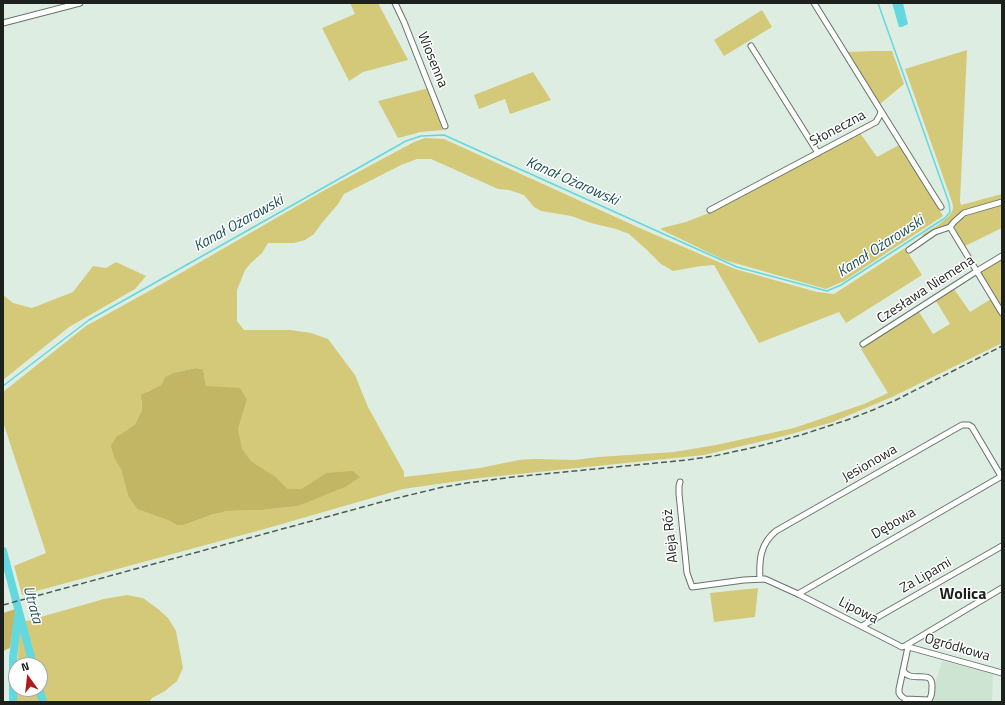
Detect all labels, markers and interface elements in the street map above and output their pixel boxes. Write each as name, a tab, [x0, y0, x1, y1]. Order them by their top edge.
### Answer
street label: Wiosenna	[413, 30, 451, 90]
street label: Słoneczna	[807, 107, 869, 151]
water label: Kanał Ożarowski	[523, 154, 621, 210]
water label: Kanał Ożarowski	[191, 192, 287, 256]
water label: Kanał Ożarowski	[834, 212, 928, 282]
street label: Czesława Niemena	[874, 252, 978, 328]
street label: Jesionowa	[840, 442, 900, 486]
street label: Dębowa	[869, 505, 919, 543]
street label: Aleja Róż	[660, 508, 682, 564]
street label: Za Lipami	[897, 555, 955, 597]
water label: Utrata	[18, 584, 46, 626]
district label: Wolica	[940, 585, 986, 605]
street label: Lipowa	[835, 594, 881, 628]
street label: Ogródkowa	[922, 631, 992, 665]
north arrow	[8, 657, 48, 697]
text: N	[19, 658, 31, 675]

